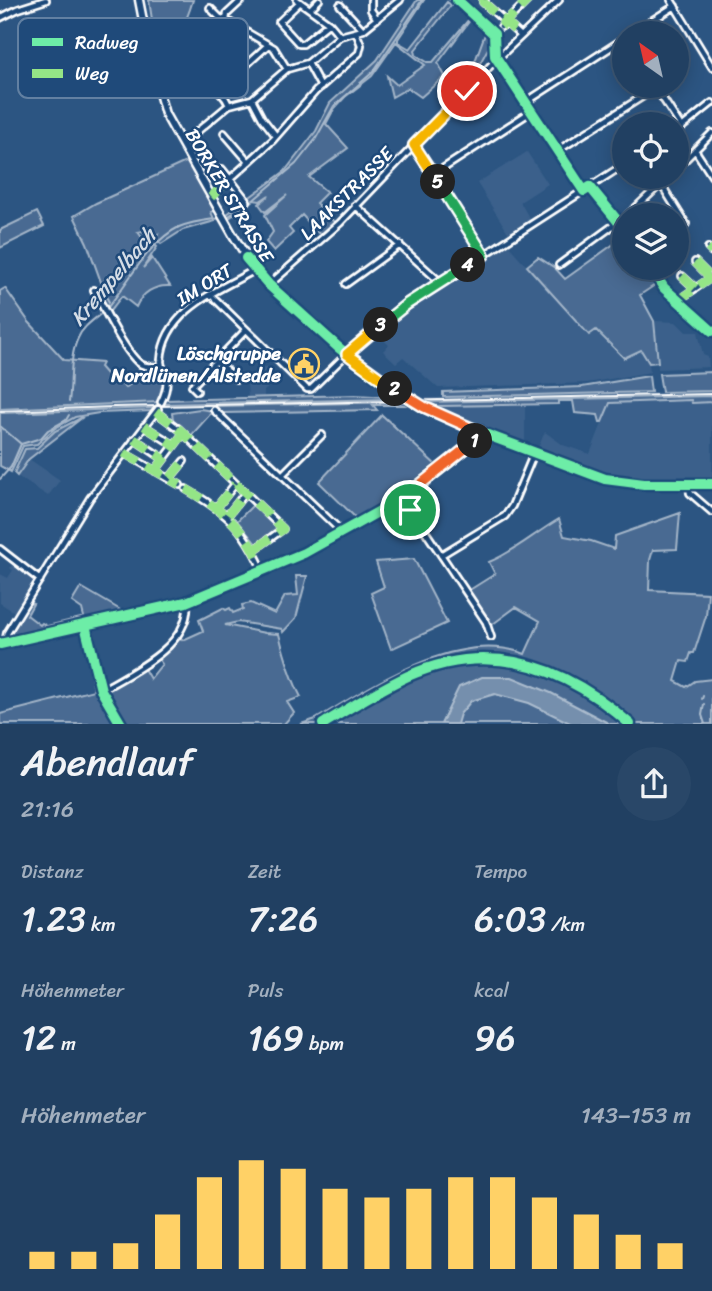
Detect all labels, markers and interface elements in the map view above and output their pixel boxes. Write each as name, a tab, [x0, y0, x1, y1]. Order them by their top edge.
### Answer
legend	[18, 18, 248, 98]
north arrow	[612, 21, 690, 98]
map controls	[612, 21, 689, 280]
text: Radweg	[75, 26, 139, 59]
text: Weg	[75, 57, 109, 90]
pin	[437, 61, 497, 121]
icon: check	[448, 72, 486, 110]
button: locate	[612, 112, 689, 189]
street label: BORKER STRASSE	[176, 122, 284, 270]
street label: LAAKSTRASSE	[291, 137, 402, 248]
pin: 5	[420, 164, 456, 200]
text: 5	[432, 165, 443, 198]
button: layers	[612, 203, 689, 280]
water label: Krempelbach	[60, 218, 167, 335]
pin: 4	[450, 247, 486, 282]
text: 4	[462, 248, 473, 281]
street label: IM ORT	[169, 253, 240, 315]
pin: 3	[364, 308, 398, 342]
text: 3	[375, 308, 386, 341]
place label: Löschgruppe Nordlünen/Alstedde	[110, 337, 281, 392]
public building icon: Löschgruppe Nordlünen/Alstedde	[287, 347, 321, 381]
pin: 2	[378, 372, 412, 406]
text: 2	[389, 372, 400, 405]
pin: 1	[458, 424, 492, 458]
text: 1	[470, 424, 479, 457]
pin	[380, 480, 440, 540]
icon: arrive	[391, 491, 429, 529]
text: Abendlauf	[21, 729, 194, 796]
button: share	[617, 747, 691, 821]
text: 21:16	[21, 789, 74, 830]
text: Distanz	[21, 855, 84, 888]
text: Zeit	[248, 855, 281, 888]
text: Tempo	[474, 855, 527, 888]
text: 1.23	[21, 888, 86, 950]
text: 7:26	[248, 888, 318, 950]
text: 6:03	[474, 888, 546, 950]
text: km	[86, 908, 116, 941]
text: /km	[546, 908, 585, 941]
text: Höhenmeter	[21, 974, 124, 1007]
text: Puls	[248, 974, 284, 1007]
text: kcal	[474, 974, 509, 1007]
text: 12	[21, 1007, 56, 1069]
text: 169	[248, 1007, 304, 1069]
text: 96	[474, 1007, 516, 1069]
text: m	[56, 1027, 76, 1060]
text: bpm	[304, 1027, 344, 1060]
text: Höhenmeter	[21, 1095, 145, 1136]
text: 143–153 m	[581, 1095, 691, 1136]

